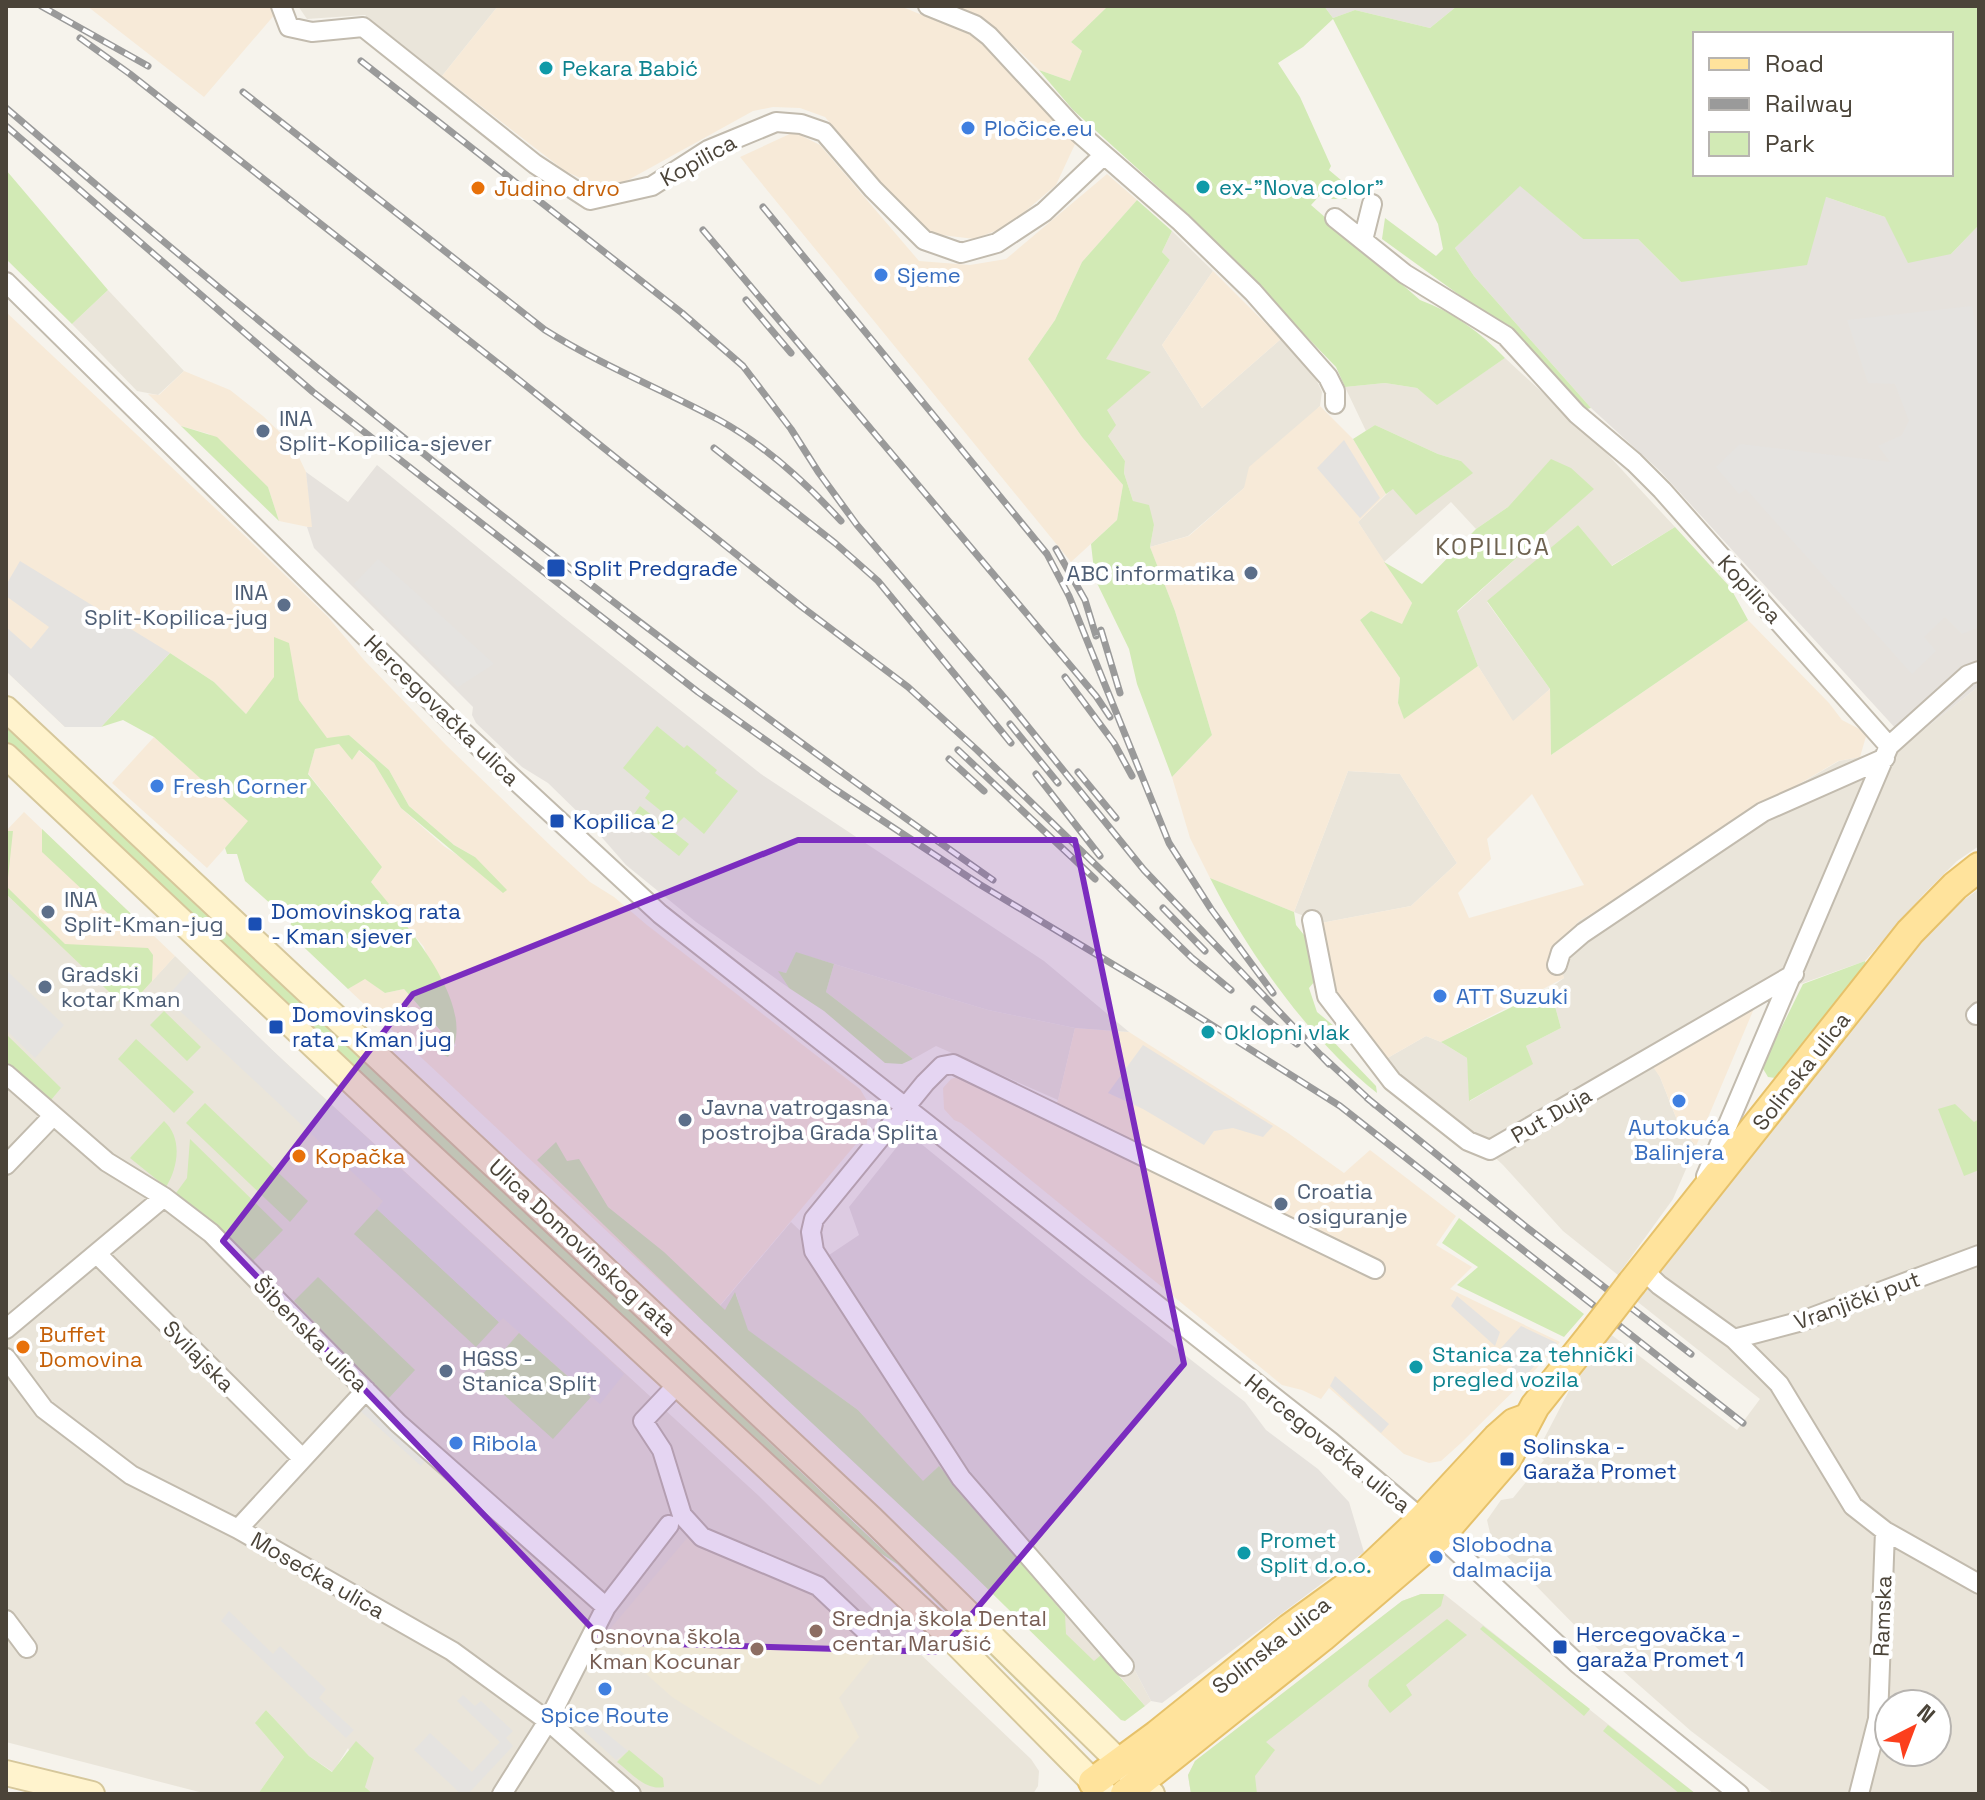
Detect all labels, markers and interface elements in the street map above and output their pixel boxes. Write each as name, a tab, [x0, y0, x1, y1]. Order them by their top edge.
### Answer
legend	[1693, 32, 1953, 176]
text: Road	[1765, 48, 1824, 79]
place label: Pekara Babić	[562, 54, 698, 82]
marker: Pekara Babić	[537, 59, 555, 77]
text: Railway	[1765, 88, 1853, 119]
place label: Pločice.eu	[984, 114, 1093, 142]
marker: Pločice.eu	[959, 119, 977, 137]
street label: Kopilica	[655, 128, 741, 192]
text: Park	[1765, 128, 1815, 159]
place label: ex-"Nova color"	[1219, 173, 1384, 201]
place label: Judino drvo	[494, 174, 620, 202]
marker: ex-"Nova color"	[1194, 178, 1212, 196]
marker: Judino drvo	[469, 179, 487, 197]
place label: Sjeme	[897, 261, 961, 289]
marker: Sjeme	[872, 266, 890, 284]
place label: INA Split-Kopilica-sjever	[279, 404, 492, 457]
marker: INA Split-Kopilica-sjever	[254, 422, 272, 440]
district label: KOPILICA	[1435, 531, 1551, 562]
street label: Kopilica	[1712, 549, 1788, 629]
place label: Split Predgrađe	[574, 554, 738, 582]
marker: Split Predgrađe	[545, 557, 567, 579]
place label: ABC informatika	[1067, 559, 1235, 587]
marker: ABC informatika	[1242, 564, 1260, 582]
place label: INA Split-Kopilica-jug	[84, 578, 268, 631]
marker: INA Split-Kopilica-jug	[275, 596, 293, 614]
street label: Hercegovačka ulica	[358, 628, 526, 792]
place label: Fresh Corner	[173, 772, 307, 800]
marker: Fresh Corner	[148, 777, 166, 795]
place label: Kopilica 2	[573, 807, 675, 835]
marker: Kopilica 2	[548, 812, 566, 830]
place label: INA Split-Kman-jug	[64, 885, 224, 938]
place label: Domovinskog rata - Kman sjever	[271, 897, 461, 950]
marker: INA Split-Kman-jug	[39, 903, 57, 921]
marker: Domovinskog rata - Kman sjever	[246, 915, 264, 933]
place label: Gradski kotar Kman	[61, 960, 181, 1013]
marker: Gradski kotar Kman	[36, 978, 54, 996]
place label: ATT Suzuki	[1456, 982, 1568, 1010]
marker: ATT Suzuki	[1431, 987, 1449, 1005]
place label: Domovinskog rata - Kman jug	[292, 1000, 452, 1053]
street label: Solinska ulica	[1746, 1006, 1856, 1136]
marker: Domovinskog rata - Kman jug	[267, 1018, 285, 1036]
place label: Oklopni vlak	[1224, 1018, 1350, 1046]
marker: Oklopni vlak	[1199, 1023, 1217, 1041]
street label: Put Duja	[1506, 1081, 1597, 1149]
marker: Autokuća Balinjera	[1670, 1092, 1688, 1110]
place label: Javna vatrogasna postrojba Grada Splita	[701, 1093, 938, 1146]
marker: Javna vatrogasna postrojba Grada Splita	[676, 1111, 694, 1129]
place label: Autokuća Balinjera	[1628, 1113, 1730, 1166]
place label: Kopačka	[315, 1142, 406, 1170]
marker: Kopačka	[290, 1147, 308, 1165]
street label: Ulica Domovinskog rata	[483, 1153, 683, 1342]
place label: Croatia osiguranje	[1297, 1177, 1408, 1230]
marker: Croatia osiguranje	[1272, 1195, 1290, 1213]
street label: Vranjički put	[1790, 1264, 1924, 1336]
street label: Šibenska ulica	[248, 1271, 375, 1398]
street label: Svilajska	[157, 1314, 241, 1398]
place label: Buffet Domovina	[39, 1320, 143, 1373]
marker: Buffet Domovina	[14, 1338, 32, 1356]
place label: Stanica za tehnički pregled vozila	[1432, 1340, 1634, 1393]
place label: HGSS - Stanica Split	[462, 1344, 597, 1397]
marker: Stanica za tehnički pregled vozila	[1407, 1358, 1425, 1376]
marker: HGSS - Stanica Split	[437, 1362, 455, 1380]
street label: Hercegovačka ulica	[1239, 1367, 1417, 1519]
place label: Ribola	[472, 1429, 537, 1457]
place label: Solinska - Garaža Promet	[1523, 1432, 1677, 1485]
marker: Ribola	[447, 1434, 465, 1452]
marker: Solinska - Garaža Promet	[1498, 1450, 1516, 1468]
street label: Mosećka ulica	[246, 1525, 390, 1625]
place label: Promet Split d.o.o.	[1260, 1526, 1372, 1579]
place label: Slobodna dalmacija	[1452, 1530, 1553, 1583]
marker: Promet Split d.o.o.	[1235, 1544, 1253, 1562]
marker: Slobodna dalmacija	[1427, 1548, 1445, 1566]
street label: Ramska	[1867, 1575, 1897, 1657]
street label: Solinska ulica	[1206, 1590, 1336, 1700]
place label: Srednja škola Dental centar Marušić	[832, 1604, 1047, 1657]
place label: Hercegovačka - garaža Promet 1	[1576, 1620, 1744, 1673]
place label: Osnovna škola Kman Kocunar	[589, 1622, 741, 1675]
marker: Srednja škola Dental centar Marušić	[807, 1622, 825, 1640]
marker: Hercegovačka - garaža Promet 1	[1551, 1638, 1569, 1656]
marker: Osnovna škola Kman Kocunar	[748, 1640, 766, 1658]
marker: Spice Route	[596, 1680, 614, 1698]
north arrow	[1873, 1688, 1953, 1768]
text: N	[1912, 1698, 1941, 1728]
place label: Spice Route	[541, 1701, 669, 1729]

